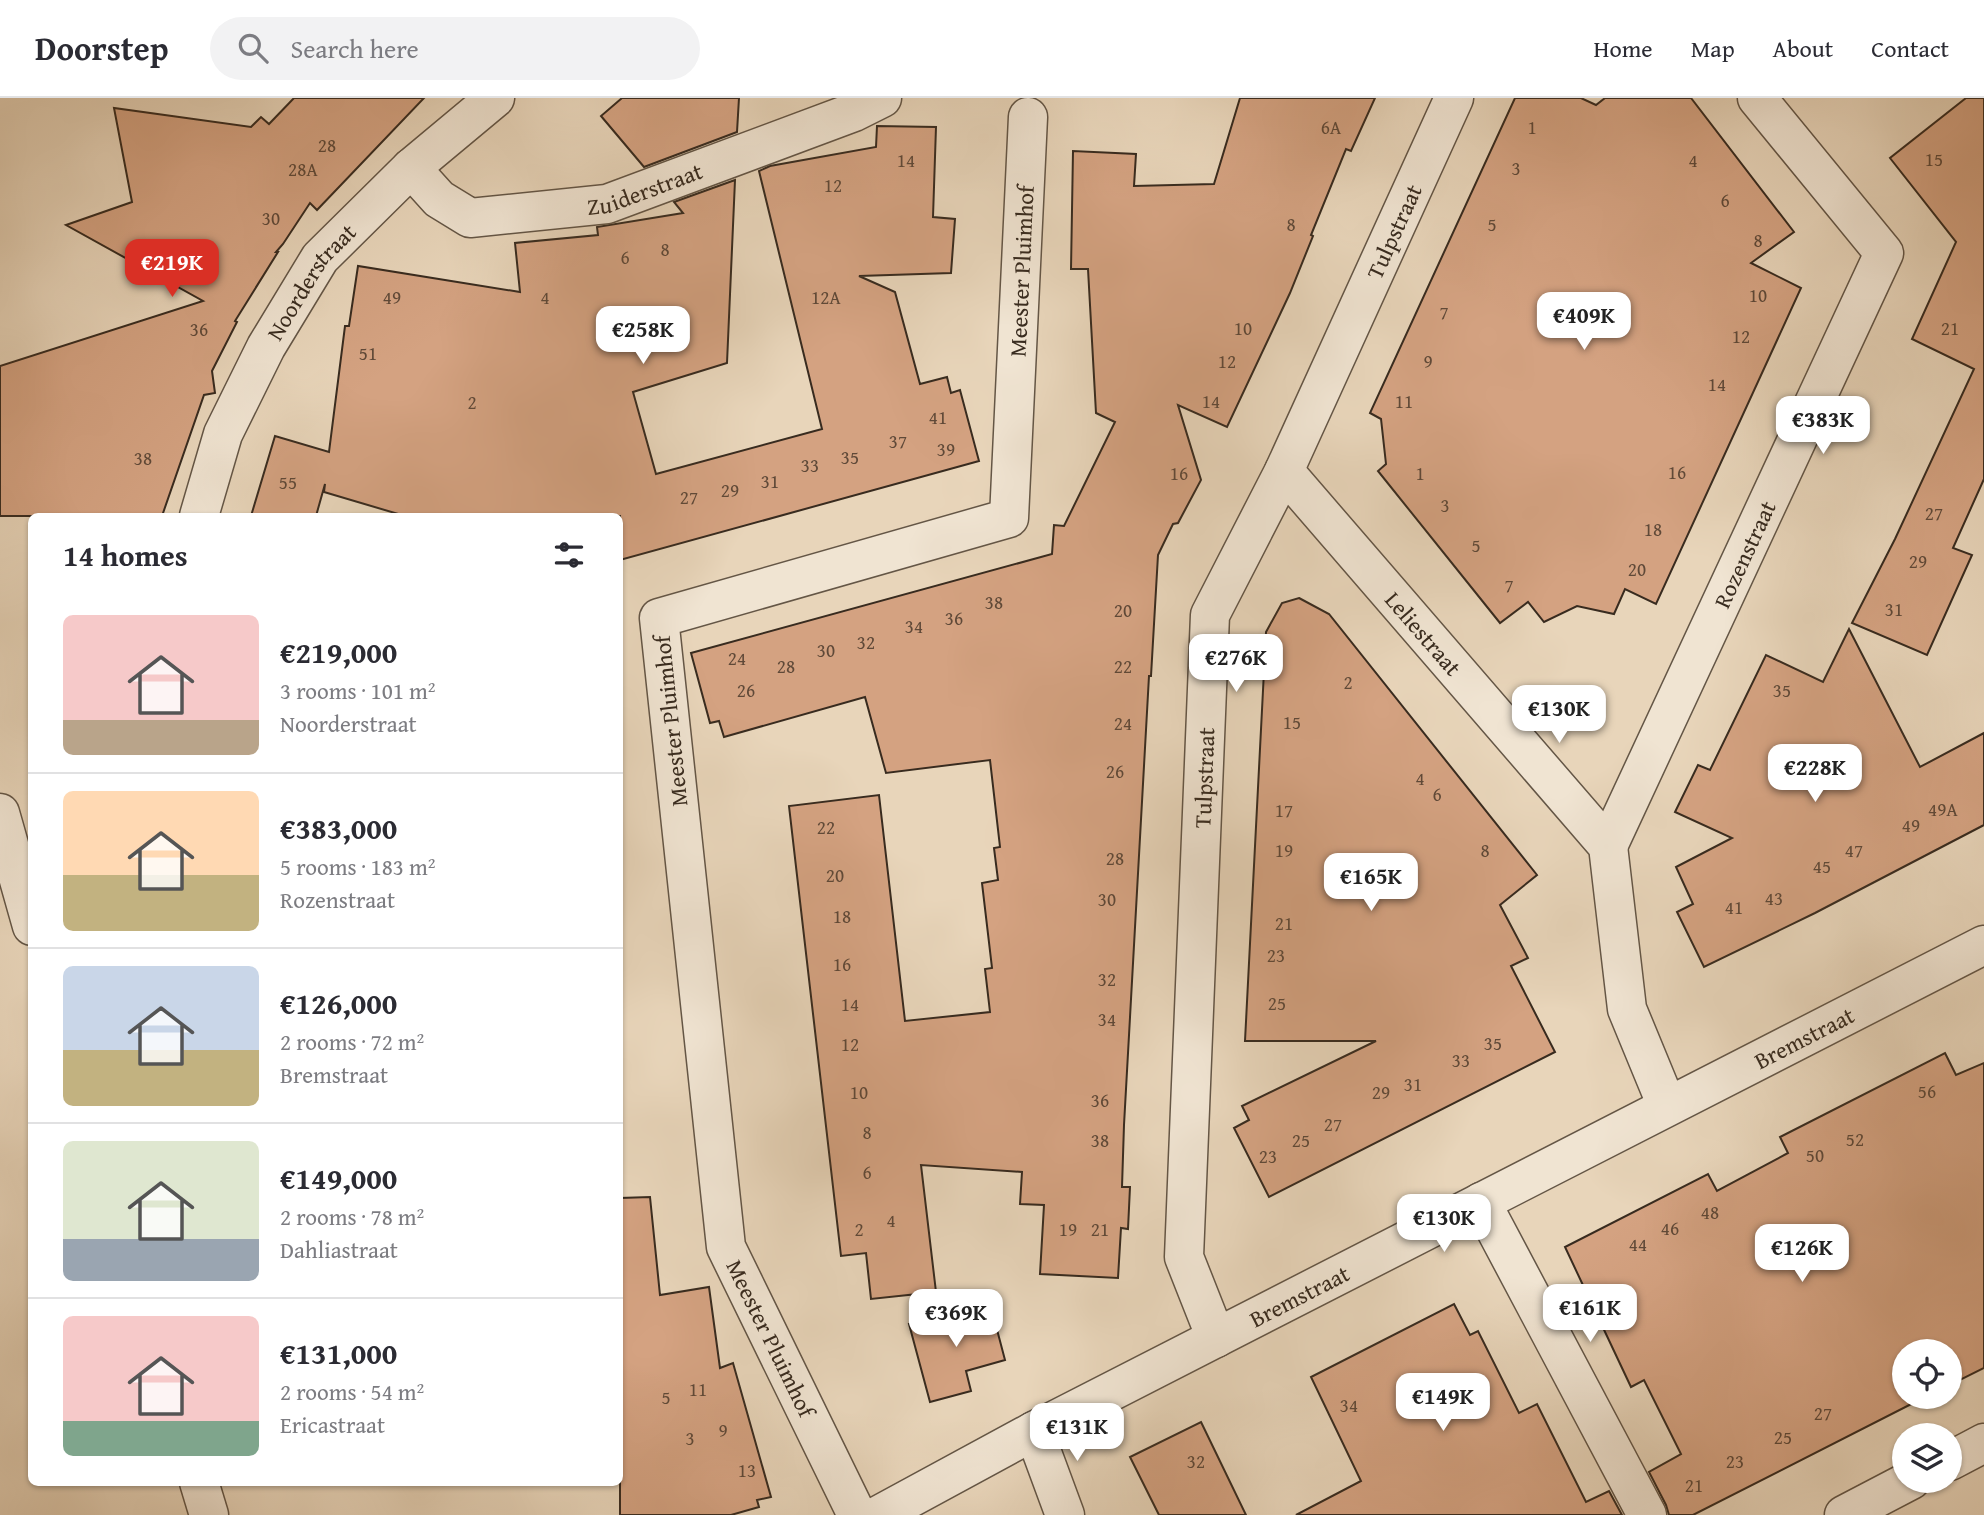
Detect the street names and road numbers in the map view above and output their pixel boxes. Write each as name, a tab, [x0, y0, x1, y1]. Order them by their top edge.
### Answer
street label: Zuiderstraat	[586, 154, 707, 222]
street label: Tulpstraat	[1357, 179, 1429, 284]
street label: Meester Pluimhof	[1000, 182, 1041, 358]
street label: Noorderstraat	[258, 215, 363, 346]
street label: Rozenstraat	[1705, 495, 1783, 613]
street label: Leliestraat	[1378, 583, 1470, 682]
street label: Meester Pluimhof	[644, 631, 695, 808]
street label: Tulpstraat	[1185, 727, 1222, 828]
street label: Bremstraat	[1748, 998, 1859, 1077]
street label: Meester Pluimhof	[719, 1254, 825, 1425]
street label: Bremstraat	[1243, 1256, 1355, 1335]

